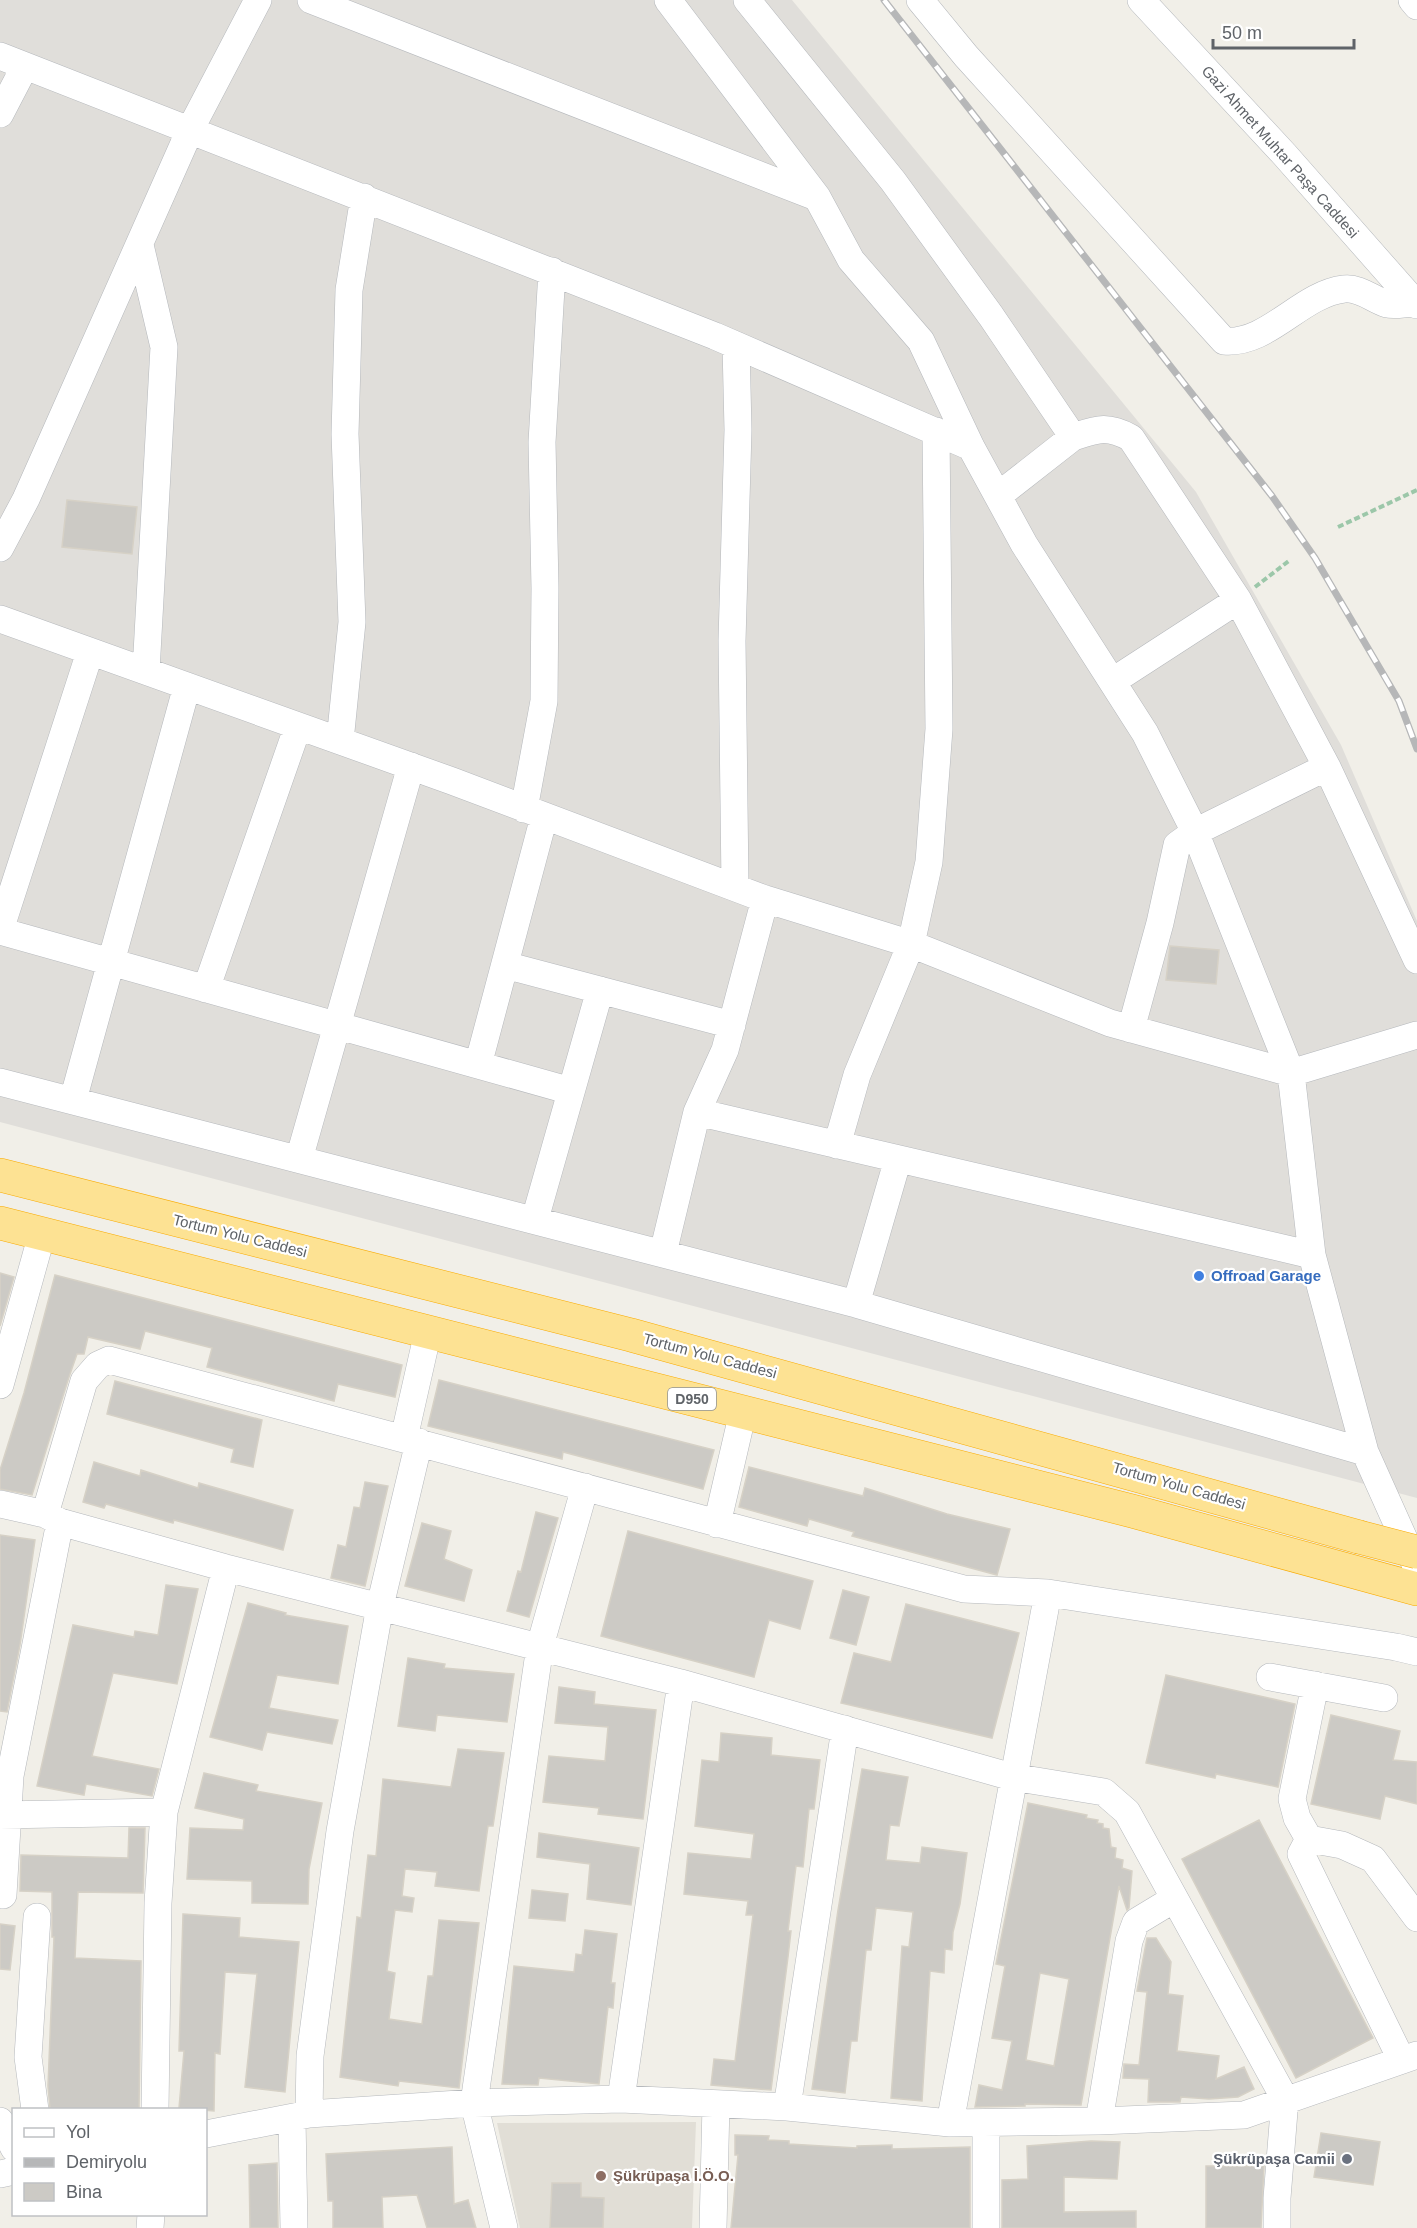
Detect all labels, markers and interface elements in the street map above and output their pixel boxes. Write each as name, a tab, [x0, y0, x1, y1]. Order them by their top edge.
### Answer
scale bar	[1213, 12, 1354, 50]
text: 50 m	[1222, 23, 1262, 43]
street label: Gazi Ahmet Muhtar Paşa Caddesi	[1198, 62, 1362, 241]
street label: Tortum Yolu Caddesi	[171, 1211, 309, 1260]
place label: Offroad Garage	[1211, 1267, 1321, 1284]
marker: Offroad Garage	[1192, 1269, 1206, 1283]
street label: Tortum Yolu Caddesi	[641, 1330, 779, 1382]
road number: D950	[668, 1388, 716, 1410]
street label: Tortum Yolu Caddesi	[1111, 1458, 1248, 1513]
legend	[12, 2108, 207, 2216]
text: Yol	[66, 2122, 90, 2142]
place label: Şükrüpaşa Camii	[1213, 2150, 1335, 2167]
text: Demiryolu	[66, 2152, 147, 2172]
marker: Şükrüpaşa Camii	[1340, 2152, 1354, 2166]
place label: Şükrüpaşa İ.Ö.O.	[613, 2167, 734, 2184]
marker: Şükrüpaşa İ.Ö.O.	[594, 2169, 608, 2183]
text: Bina	[66, 2182, 103, 2202]

